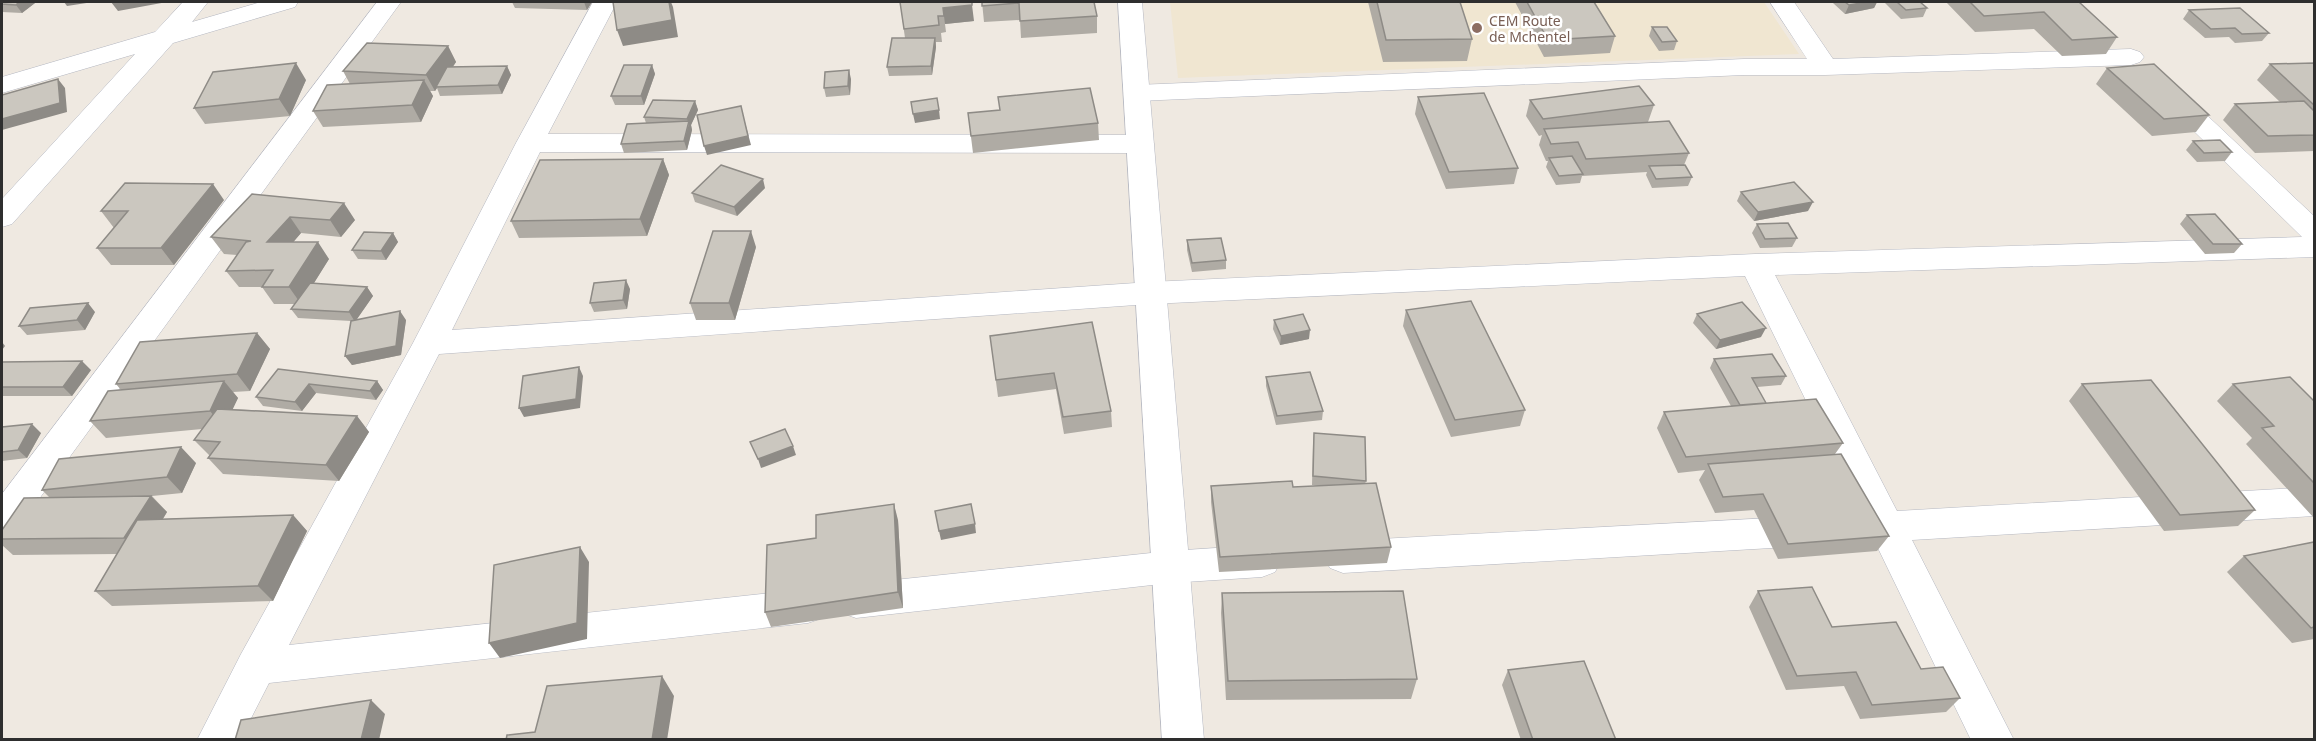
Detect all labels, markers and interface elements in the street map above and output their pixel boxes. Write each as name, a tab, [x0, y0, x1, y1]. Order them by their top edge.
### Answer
place label: CEM Route de Mchentel	[1489, 11, 1570, 46]
marker: CEM Route de Mchentel	[1470, 21, 1484, 35]

